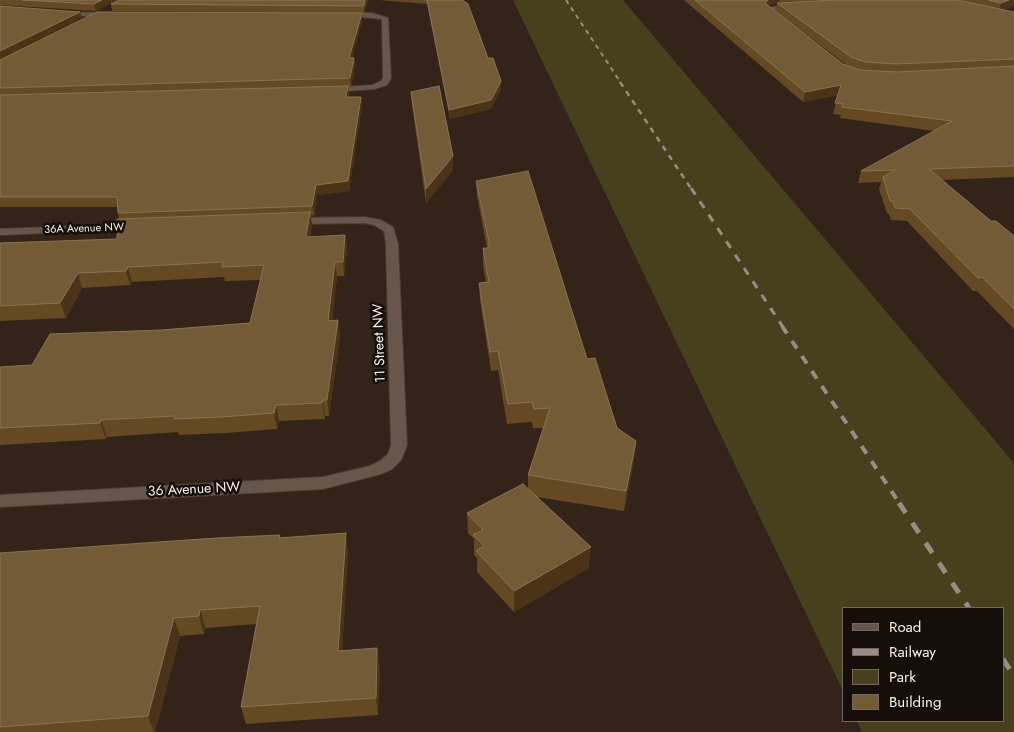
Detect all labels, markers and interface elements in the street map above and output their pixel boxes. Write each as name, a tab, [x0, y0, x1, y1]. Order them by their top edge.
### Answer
street label: 36A Avenue NW	[44, 221, 124, 237]
street label: 11 Street NW	[370, 303, 390, 383]
street label: 36 Avenue NW	[147, 479, 241, 501]
legend	[842, 607, 1004, 722]
text: Road	[889, 616, 921, 638]
text: Railway	[889, 641, 936, 663]
text: Park	[889, 666, 916, 688]
text: Building	[889, 691, 941, 713]

